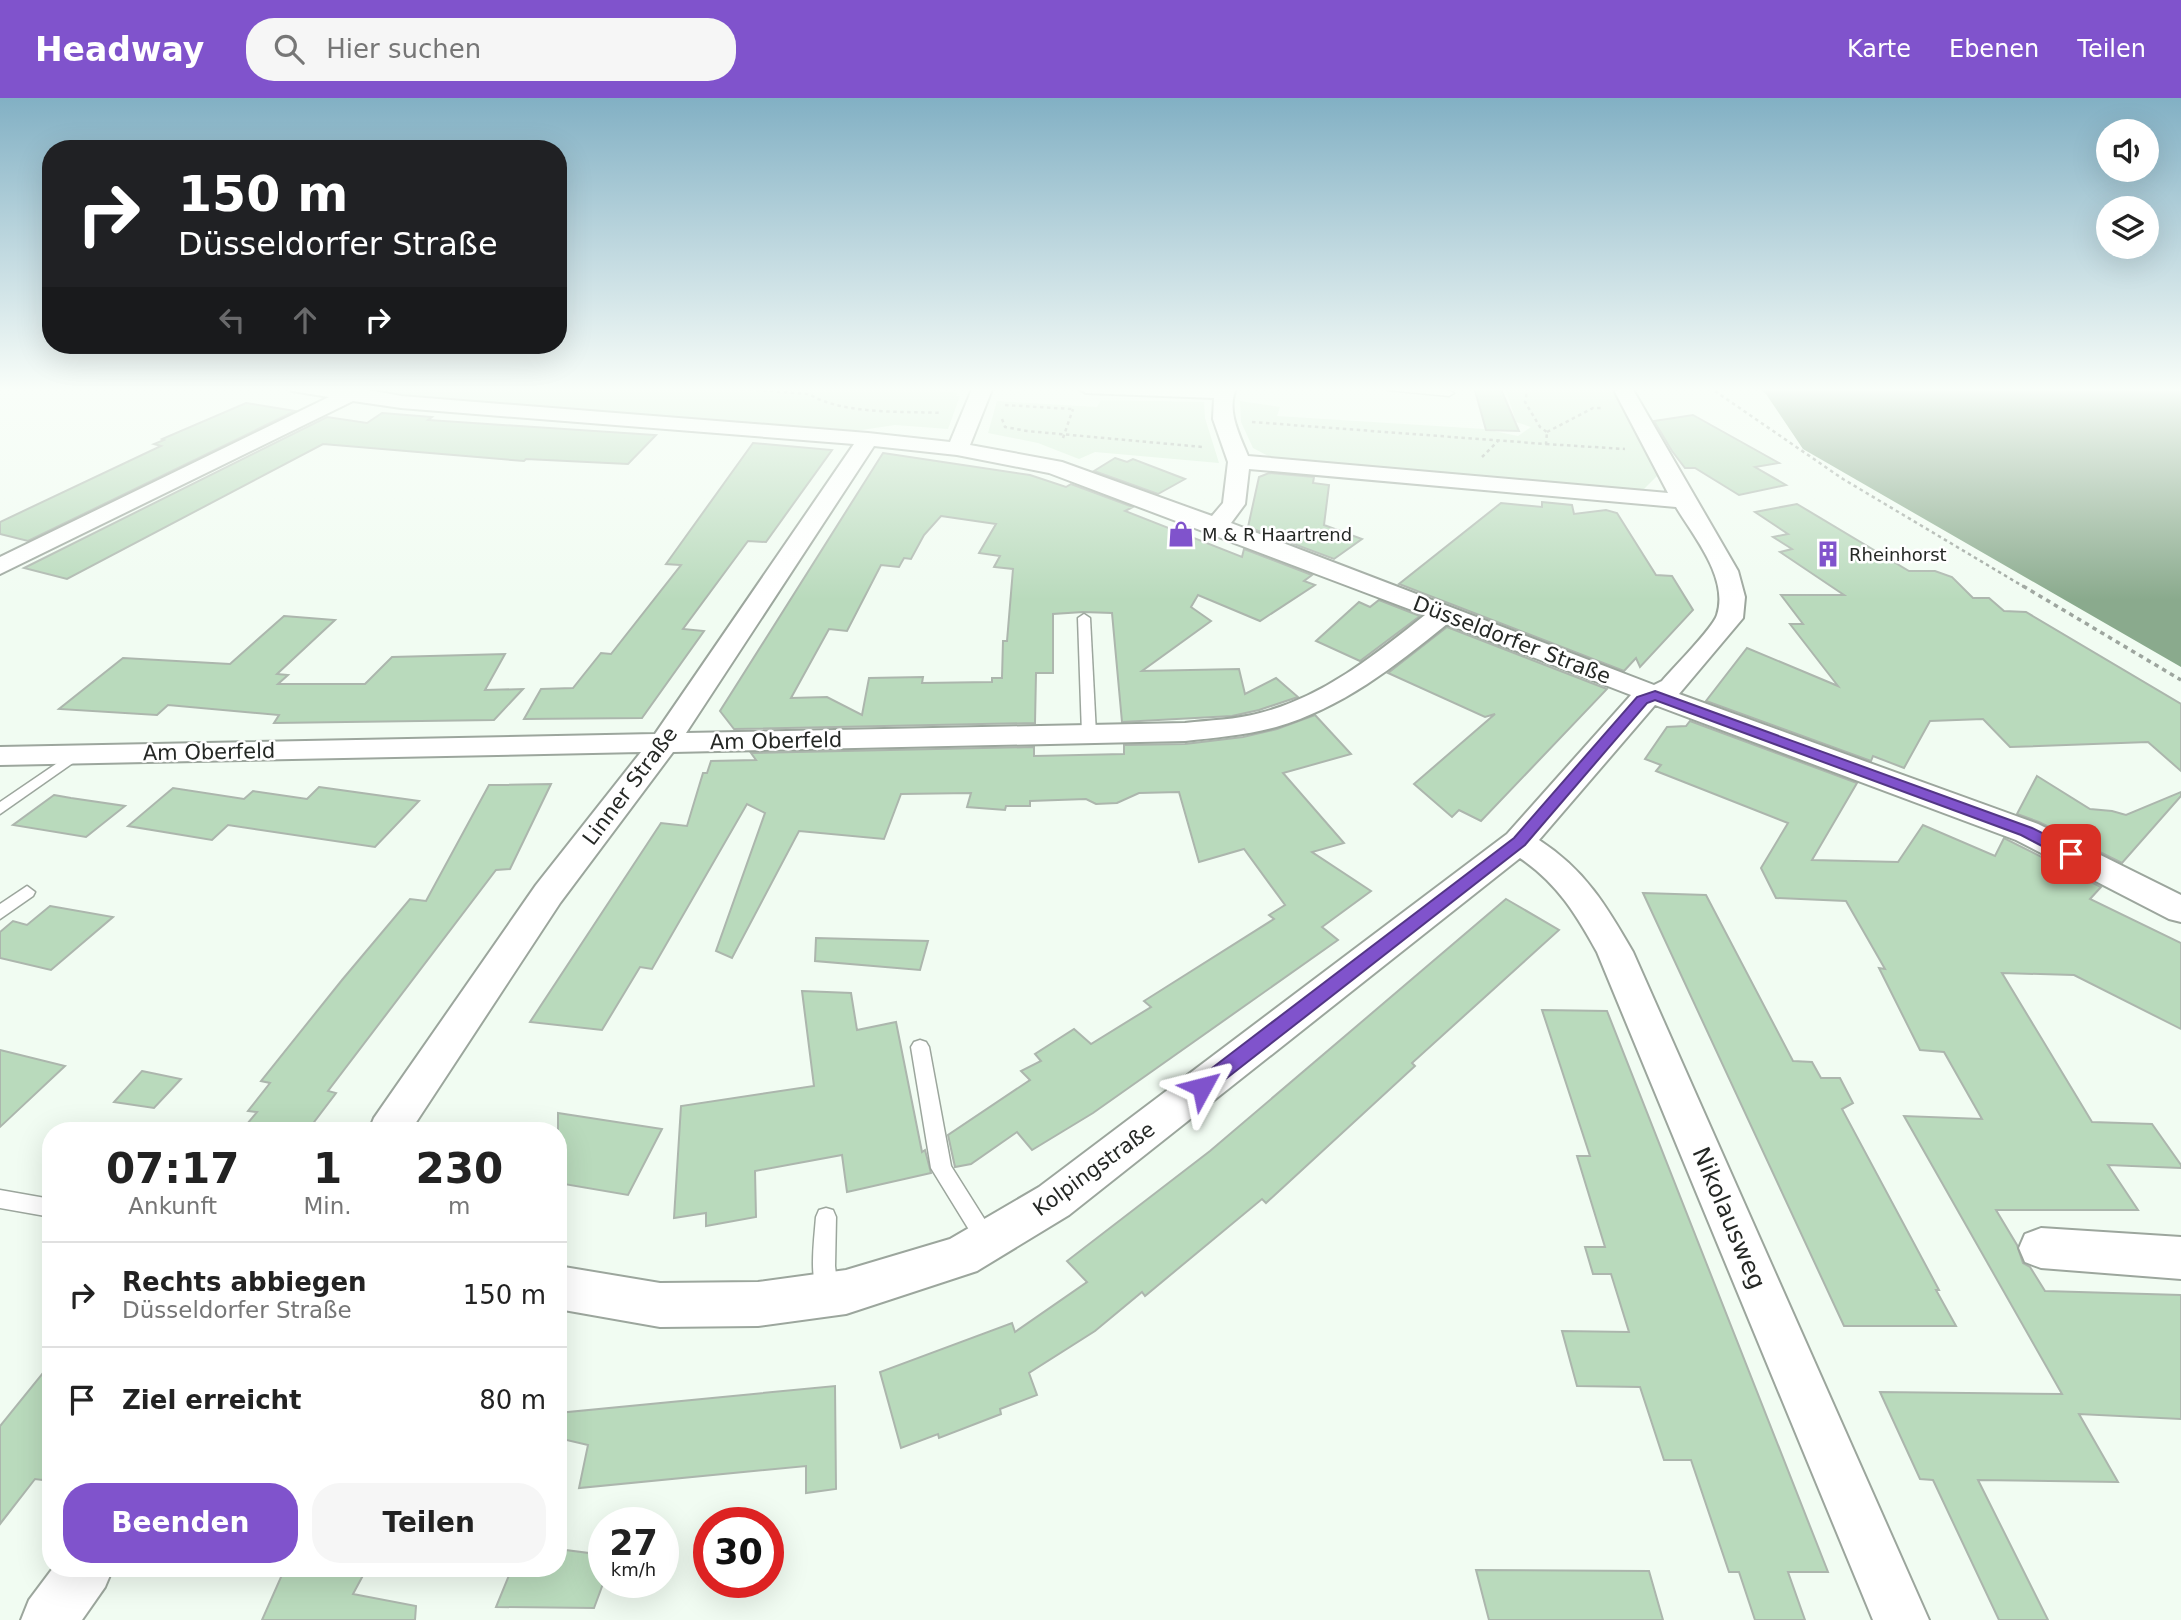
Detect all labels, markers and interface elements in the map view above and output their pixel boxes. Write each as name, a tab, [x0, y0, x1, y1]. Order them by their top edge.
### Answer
search box	[246, 18, 736, 81]
text: Headway	[35, 30, 204, 69]
icon: search	[270, 30, 308, 68]
text: Hier suchen	[326, 34, 481, 64]
text: Karte	[1847, 35, 1911, 63]
text: Ebenen	[1949, 35, 2039, 63]
text: Teilen	[2077, 35, 2146, 63]
map controls	[2096, 119, 2159, 259]
button: sound	[2096, 119, 2159, 182]
text: 150 m	[178, 166, 348, 223]
icon: right	[63, 168, 154, 259]
button: layers	[2096, 196, 2159, 259]
text: Düsseldorfer Straße	[178, 225, 498, 263]
icon: left	[213, 301, 251, 339]
icon: ahead	[286, 301, 324, 339]
icon: right	[359, 301, 397, 339]
shop icon: M & R Haartrend	[1166, 519, 1196, 549]
place label: M & R Haartrend	[1202, 524, 1352, 545]
building icon: Rheinhorst	[1813, 539, 1843, 569]
place label: Rheinhorst	[1849, 544, 1947, 565]
street label: Düsseldorfer Straße	[1410, 591, 1614, 689]
street label: Linner Straße	[578, 722, 682, 850]
street label: Am Oberfeld	[710, 728, 842, 754]
street label: Am Oberfeld	[143, 739, 275, 765]
pin	[2041, 824, 2101, 884]
icon: arrive	[2052, 835, 2090, 873]
position arrow	[1165, 1050, 1239, 1124]
street label: Kolpingstraße	[1029, 1117, 1159, 1221]
street label: Nikolausweg	[1687, 1143, 1771, 1293]
text: 07:17	[106, 1144, 240, 1193]
text: 1	[313, 1144, 342, 1193]
text: 230	[415, 1144, 503, 1193]
text: Ankunft	[128, 1193, 217, 1219]
text: Min.	[303, 1193, 352, 1219]
text: m	[448, 1193, 470, 1219]
text: Rechts abbiegen	[122, 1267, 367, 1297]
icon: right	[63, 1276, 101, 1314]
text: 150 m	[463, 1280, 546, 1310]
text: Düsseldorfer Straße	[122, 1297, 352, 1323]
icon: arrive	[63, 1381, 101, 1419]
text: Ziel erreicht	[122, 1385, 302, 1415]
text: 80 m	[479, 1385, 546, 1415]
button: Beenden	[63, 1483, 298, 1563]
button: Teilen	[312, 1483, 546, 1563]
speed limit sign: 30	[693, 1507, 784, 1598]
text: 27	[609, 1523, 658, 1563]
text: km/h	[611, 1559, 656, 1580]

